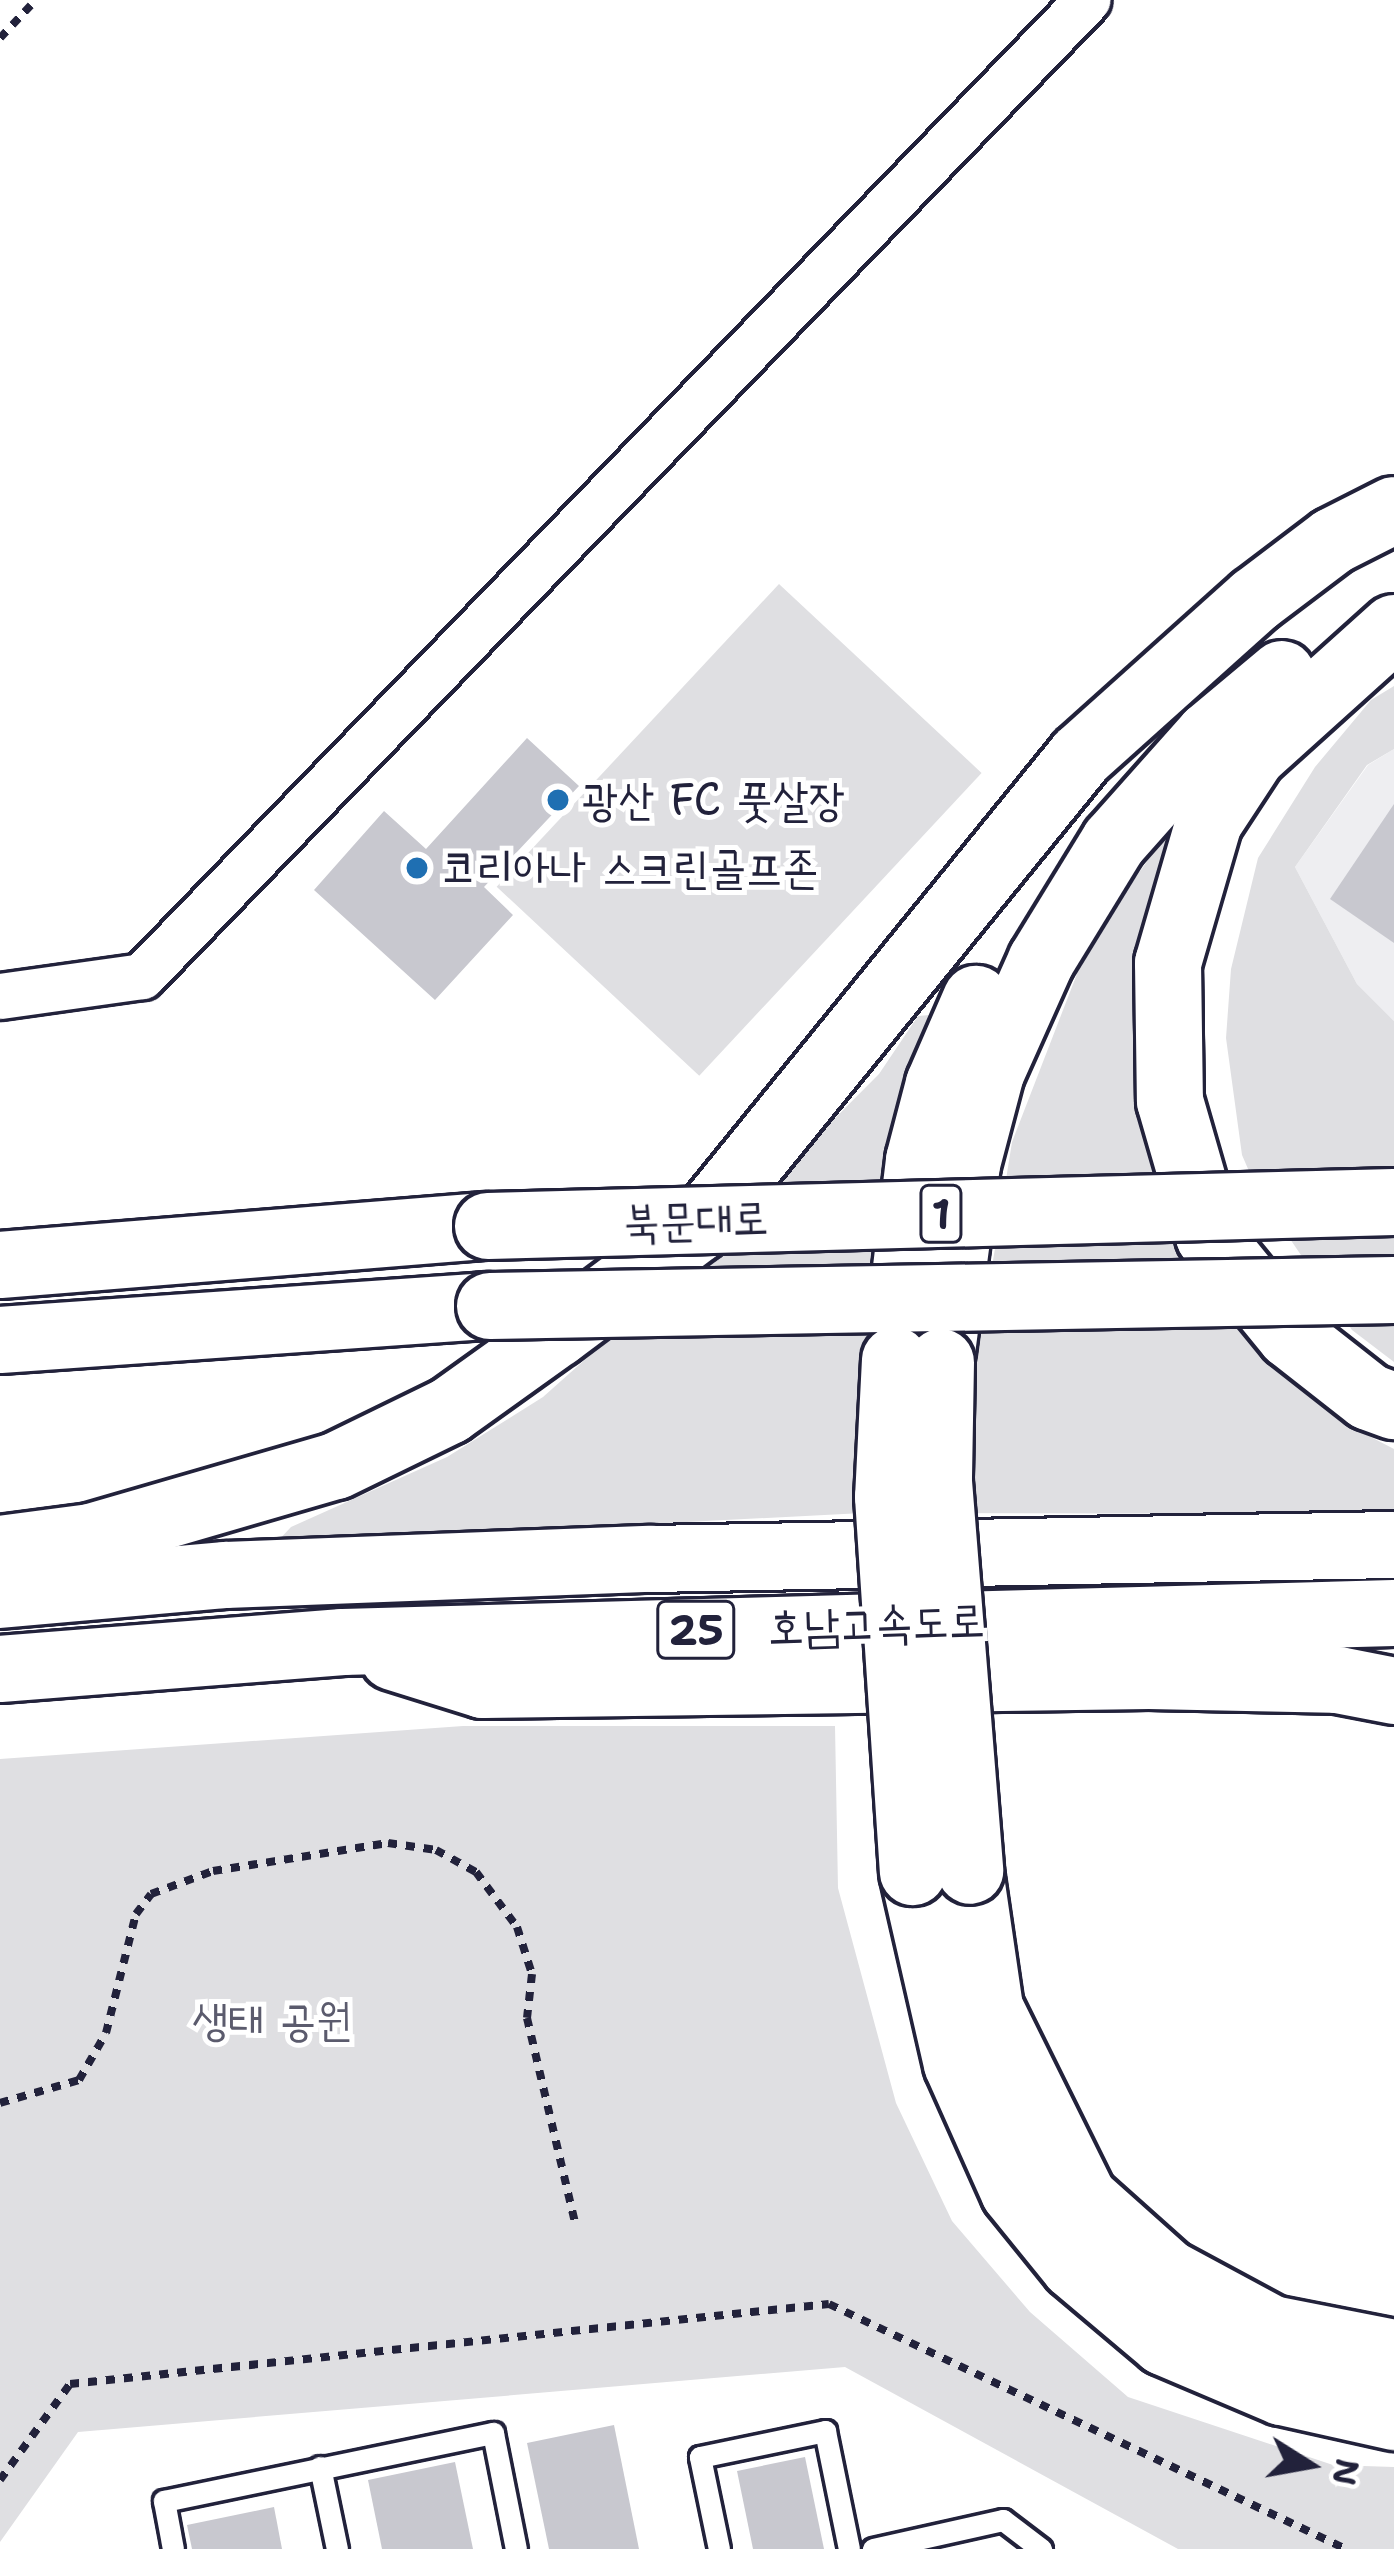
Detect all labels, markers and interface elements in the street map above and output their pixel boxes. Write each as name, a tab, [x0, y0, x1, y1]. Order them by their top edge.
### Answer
place label: 광산 FC 풋살장	[582, 773, 845, 827]
marker: 광산 FC 풋살장	[545, 787, 571, 813]
place label: 코리아나 스크린골프존	[441, 841, 818, 895]
marker: 코리아나 스크린골프존	[404, 855, 430, 881]
road number: 1	[917, 1178, 965, 1250]
street label: 북문대로	[623, 1190, 769, 1250]
street label: 호남고속도로	[766, 1593, 986, 1655]
road number: 25	[654, 1594, 738, 1666]
park label: 생태 공원	[192, 1993, 352, 2047]
north arrow	[1250, 2405, 1370, 2525]
text: N	[1321, 2455, 1370, 2489]

